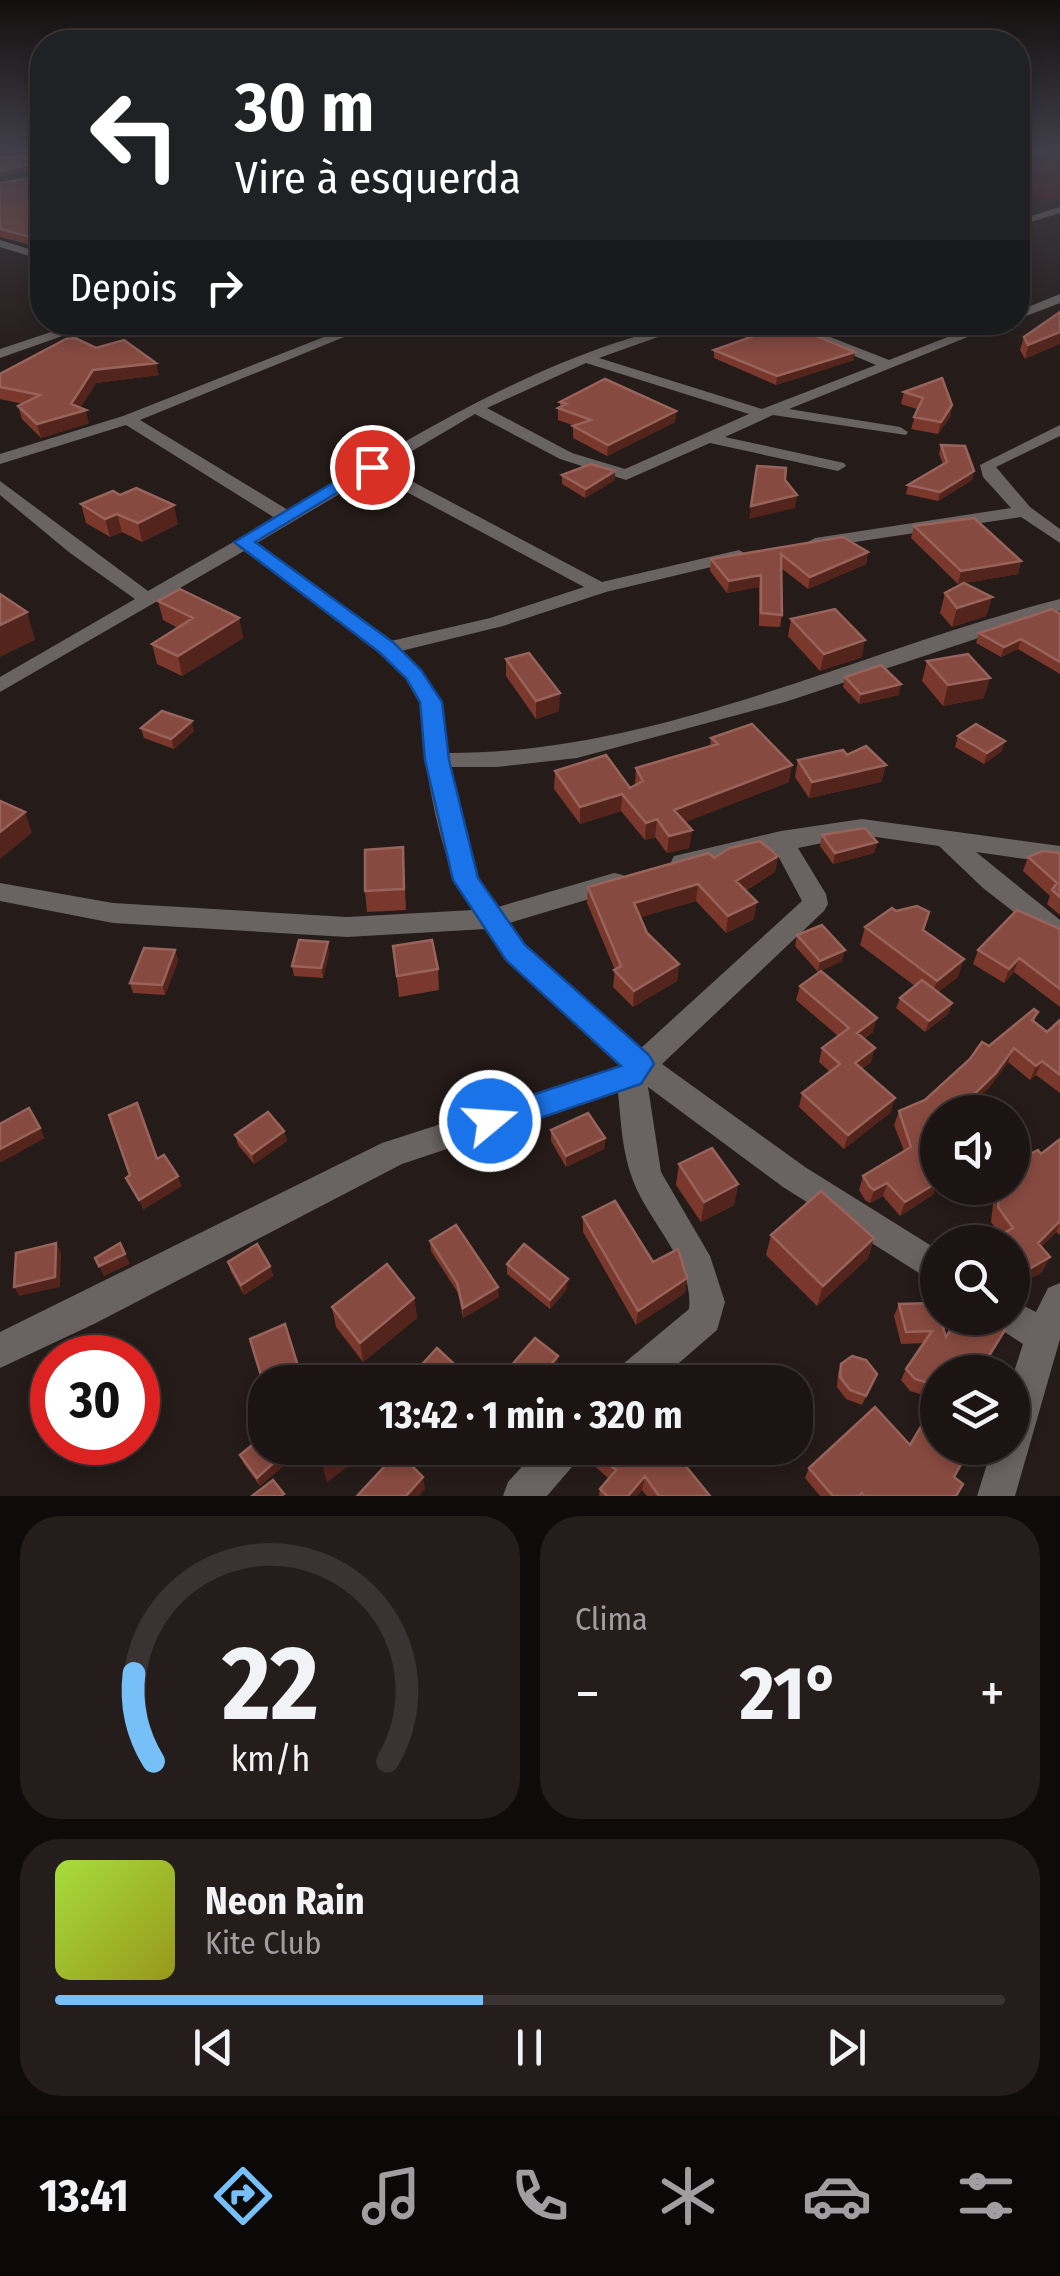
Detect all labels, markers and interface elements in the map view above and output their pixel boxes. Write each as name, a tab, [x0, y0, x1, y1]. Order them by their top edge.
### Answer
text: 30 m	[235, 66, 374, 150]
icon: left	[70, 70, 200, 200]
text: Vire à esquerda	[235, 151, 521, 205]
icon: right	[197, 260, 252, 315]
text: Depois	[70, 265, 177, 311]
pin	[330, 425, 415, 510]
icon: arrive	[345, 440, 400, 495]
position arrow	[438, 1069, 542, 1173]
map controls	[920, 1095, 1030, 1465]
button: sound	[920, 1095, 1030, 1205]
button: search	[920, 1225, 1030, 1335]
speed limit sign: 30	[30, 1335, 160, 1465]
button: layers	[920, 1355, 1030, 1465]
text: 13:42 · 1 min · 320 m	[379, 1392, 682, 1438]
text: Clima	[575, 1600, 648, 1638]
text: 22	[221, 1622, 318, 1747]
text: 21°	[740, 1649, 840, 1739]
text: −	[575, 1661, 600, 1727]
text: +	[980, 1661, 1005, 1727]
text: km/h	[230, 1738, 310, 1780]
text: Neon Rain	[205, 1878, 365, 1924]
text: Kite Club	[205, 1924, 321, 1962]
icon: previous	[186, 2020, 241, 2075]
icon: pause	[502, 2020, 557, 2075]
icon: next	[819, 2020, 874, 2075]
icon: directions	[208, 2161, 278, 2231]
icon: music	[356, 2161, 426, 2231]
icon: phone	[505, 2161, 575, 2231]
icon: climate	[653, 2161, 723, 2231]
icon: car	[802, 2161, 872, 2231]
icon: filters	[951, 2161, 1021, 2231]
text: 13:41	[39, 2169, 129, 2223]

